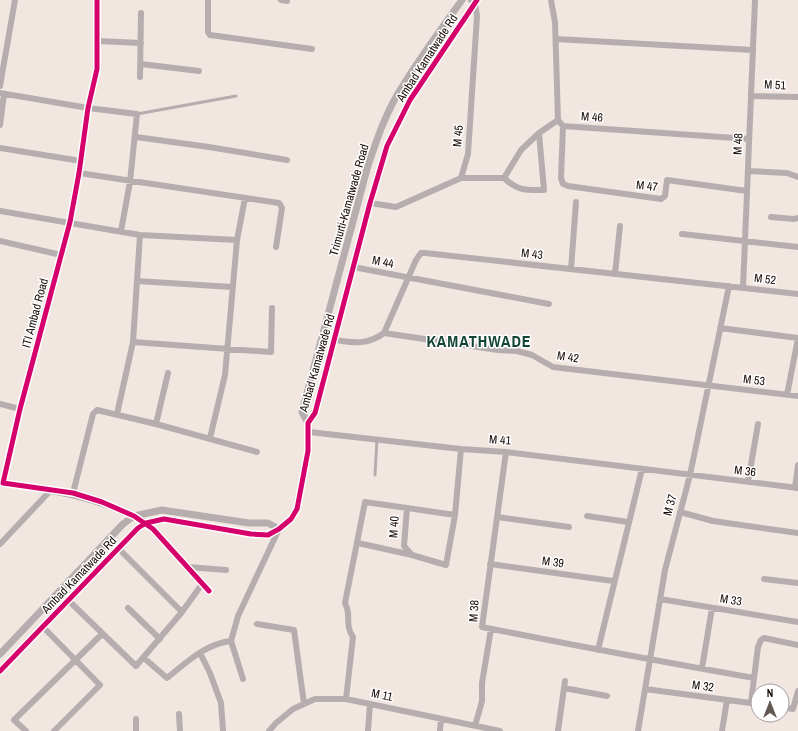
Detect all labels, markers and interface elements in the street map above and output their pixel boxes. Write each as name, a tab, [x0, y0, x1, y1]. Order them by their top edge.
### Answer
street label: Ambad Kamatwade Rd	[392, 11, 461, 106]
street label: M 51	[764, 77, 787, 93]
street label: M 46	[581, 108, 603, 126]
street label: M 45	[449, 124, 467, 148]
street label: M 48	[730, 133, 746, 155]
street label: Trimurti-Kamatwade Road	[325, 142, 373, 258]
street label: M 47	[635, 177, 659, 195]
street label: M 43	[520, 245, 544, 263]
street label: M 44	[371, 252, 396, 272]
street label: M 52	[753, 270, 777, 288]
street label: ITI Ambad Road	[18, 277, 52, 349]
street label: Ambad Kamatwade Rd	[295, 312, 339, 415]
district label: KAMATHWADE	[426, 330, 532, 352]
street label: M 42	[556, 347, 580, 367]
street label: M 53	[742, 371, 766, 389]
street label: M 41	[489, 431, 512, 449]
street label: M 36	[733, 462, 757, 480]
street label: M 37	[659, 492, 681, 518]
street label: M 40	[385, 516, 403, 538]
street label: Ambad Kamatwade Rd	[37, 533, 120, 618]
street label: M 39	[541, 553, 565, 571]
street label: M 33	[719, 590, 743, 610]
street label: M 38	[465, 600, 483, 622]
street label: M 32	[691, 677, 715, 695]
north arrow	[750, 683, 790, 723]
street label: M 11	[370, 685, 395, 705]
text: N	[767, 686, 773, 700]

